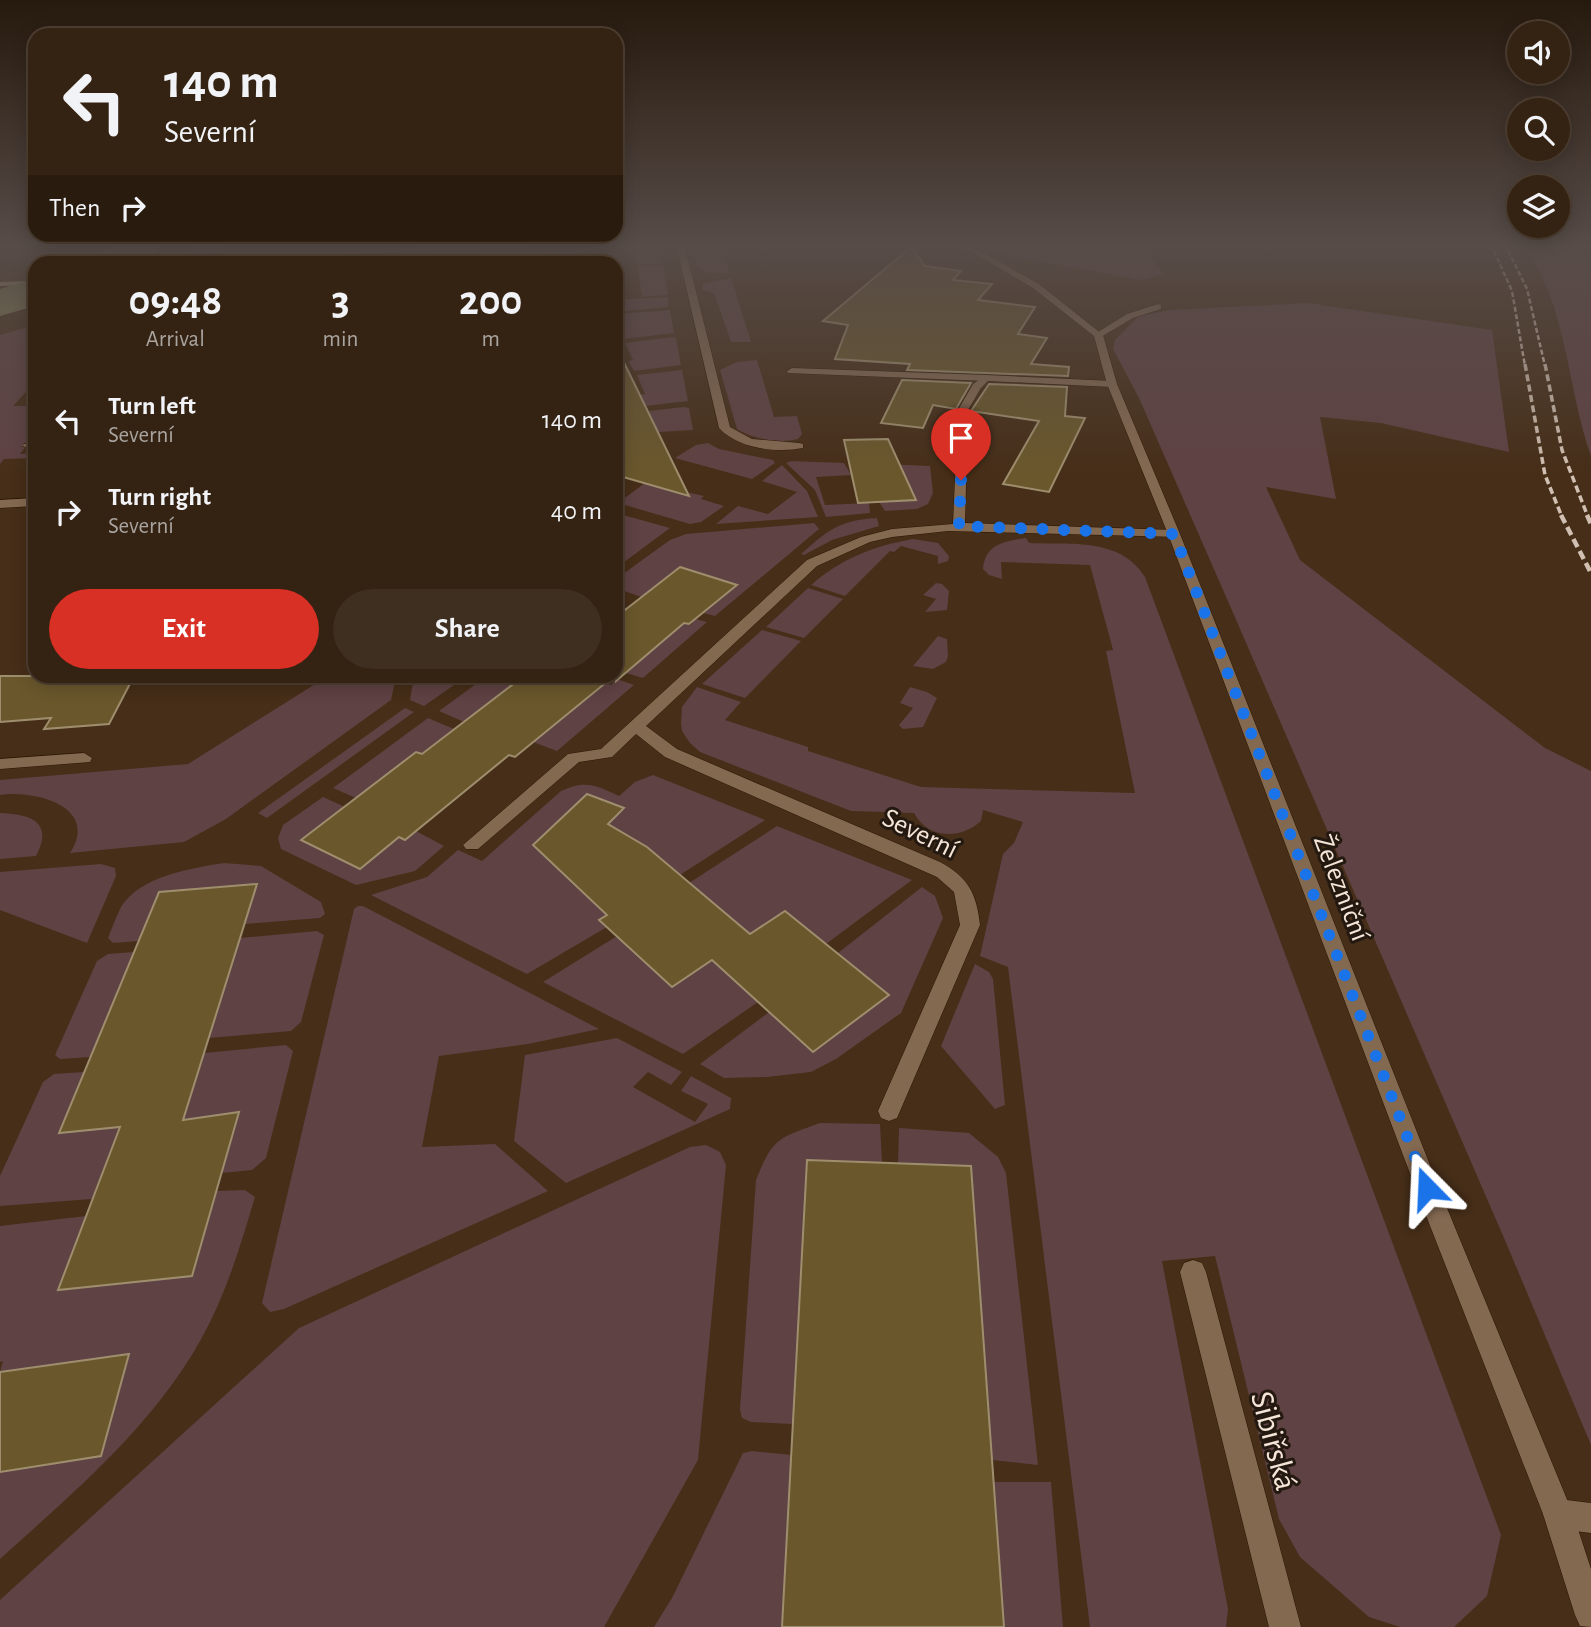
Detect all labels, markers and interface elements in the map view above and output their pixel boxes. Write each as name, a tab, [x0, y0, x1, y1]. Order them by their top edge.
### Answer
map controls	[1507, 21, 1570, 238]
button: sound	[1507, 21, 1570, 84]
icon: left	[49, 56, 140, 147]
text: 140 m	[164, 58, 279, 107]
button: search	[1507, 98, 1570, 161]
text: Severní	[164, 116, 256, 148]
button: layers	[1507, 175, 1570, 238]
icon: right	[114, 189, 152, 227]
text: Then	[49, 195, 100, 221]
text: 09:48	[128, 280, 222, 322]
text: 3	[331, 280, 350, 322]
text: 200	[459, 280, 522, 322]
text: Arrival	[146, 328, 205, 351]
text: min	[323, 328, 358, 351]
text: m	[481, 328, 500, 351]
text: Turn left	[108, 393, 196, 419]
icon: left	[49, 402, 87, 440]
text: 140 m	[542, 407, 602, 433]
pin	[931, 408, 991, 480]
icon: arrive	[942, 419, 980, 457]
text: Severní	[108, 424, 174, 447]
text: Turn right	[108, 484, 211, 510]
icon: right	[49, 493, 87, 531]
text: 40 m	[551, 498, 602, 524]
text: Severní	[108, 515, 174, 538]
button: Exit	[49, 589, 319, 669]
button: Share	[333, 589, 602, 669]
street label: Severní	[878, 804, 962, 864]
street label: Železniční	[1308, 830, 1376, 945]
position arrow	[1390, 1151, 1464, 1225]
street label: Sibiřská	[1244, 1388, 1302, 1494]

